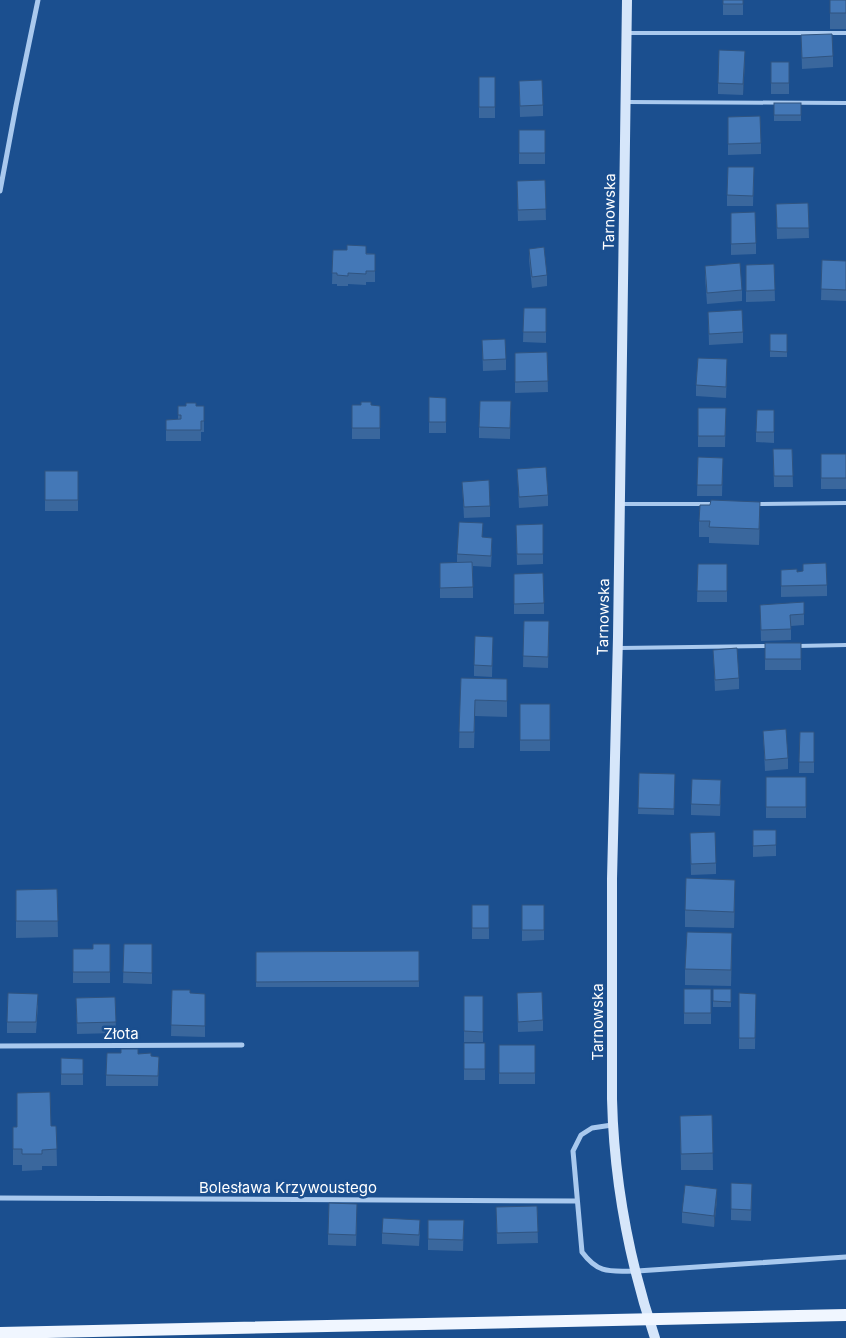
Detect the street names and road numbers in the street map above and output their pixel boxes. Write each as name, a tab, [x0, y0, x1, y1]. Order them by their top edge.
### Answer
street label: Tarnowska	[599, 173, 619, 251]
street label: Tarnowska	[593, 578, 613, 656]
street label: Tarnowska	[588, 983, 607, 1061]
street label: Złota	[103, 1024, 139, 1043]
street label: Bolesława Krzywoustego	[199, 1178, 377, 1197]

